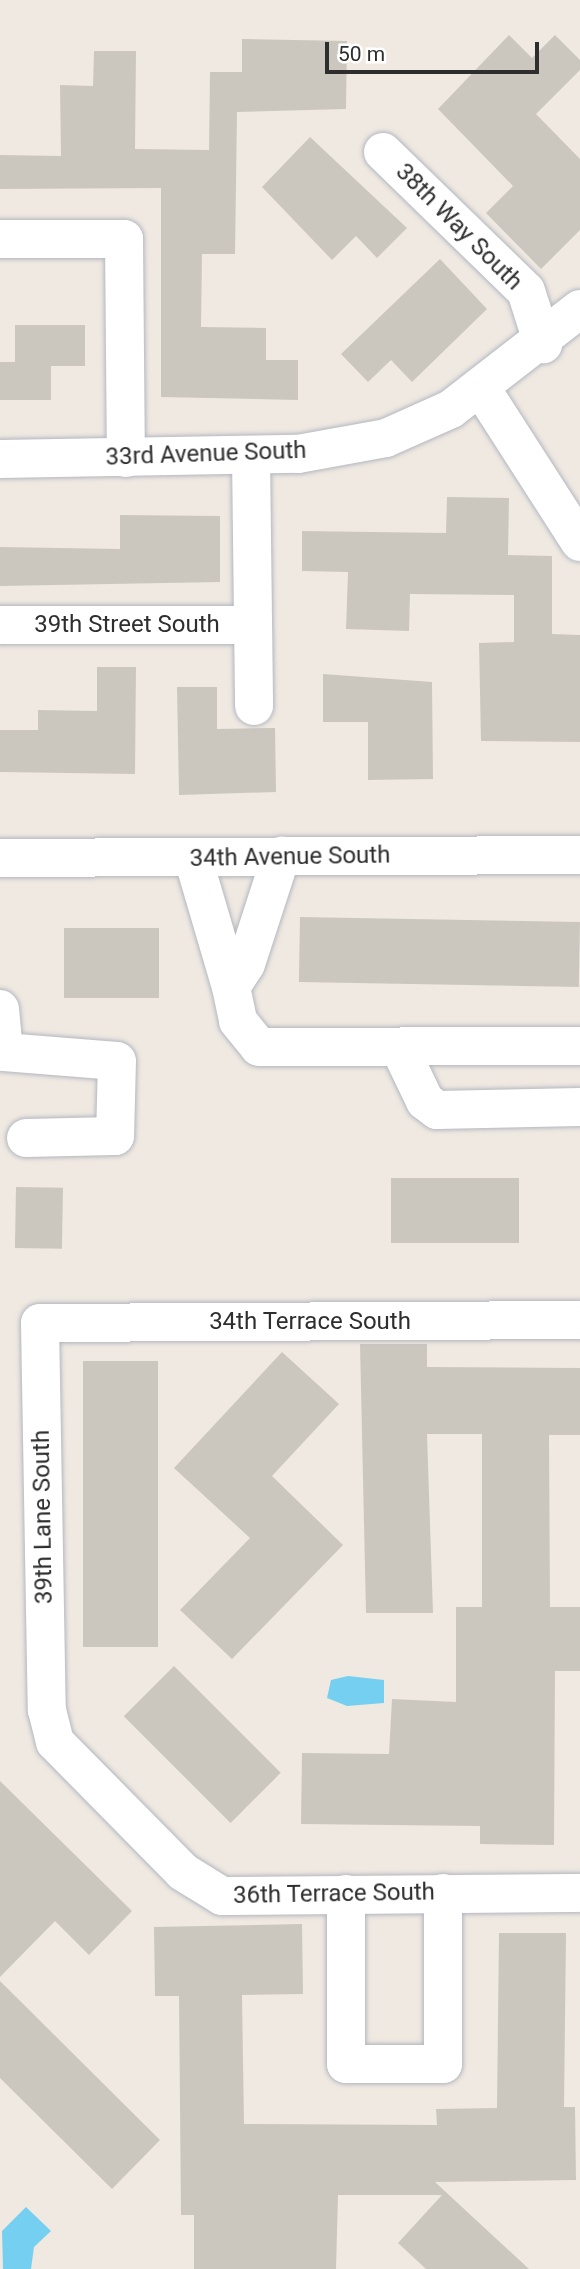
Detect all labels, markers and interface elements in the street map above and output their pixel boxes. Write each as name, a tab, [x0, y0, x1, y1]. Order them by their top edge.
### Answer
scale bar	[328, 28, 542, 72]
text: 50 m	[338, 42, 385, 66]
street label: 38th Way South	[390, 158, 528, 296]
street label: 33rd Avenue South	[105, 436, 307, 472]
street label: 39th Street South	[34, 611, 220, 639]
street label: 34th Avenue South	[189, 841, 391, 873]
street label: 34th Terrace South	[209, 1308, 411, 1336]
street label: 39th Lane South	[27, 1430, 59, 1604]
street label: 36th Terrace South	[233, 1878, 435, 1910]

